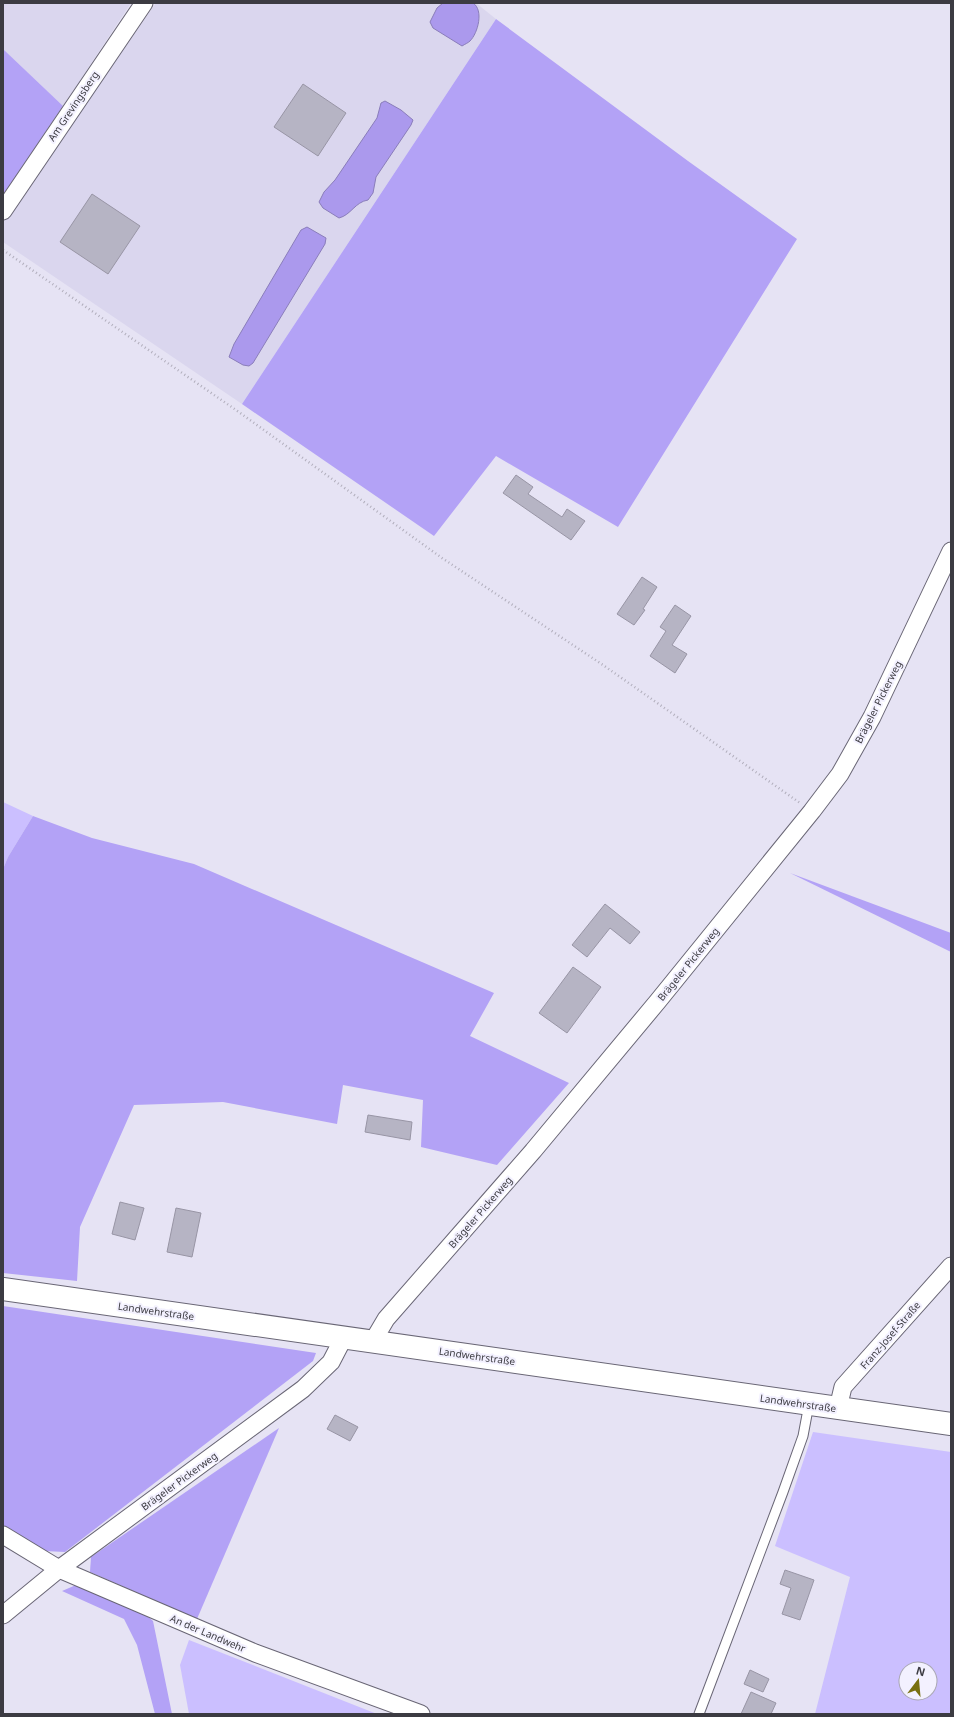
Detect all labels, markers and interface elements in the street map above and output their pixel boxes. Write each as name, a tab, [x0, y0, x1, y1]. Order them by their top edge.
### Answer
street label: Am Grevingsberg	[44, 68, 102, 144]
street label: Brägeler Pickerweg	[851, 658, 905, 746]
street label: Brägeler Pickerweg	[654, 924, 722, 1004]
street label: Brägeler Pickerweg	[445, 1173, 515, 1251]
street label: Franz-Josef-Straße	[857, 1298, 923, 1372]
street label: Landwehrstraße	[117, 1299, 195, 1323]
street label: Landwehrstraße	[438, 1344, 516, 1368]
street label: Landwehrstraße	[759, 1391, 837, 1415]
street label: Brägeler Pickerweg	[138, 1449, 220, 1513]
street label: An der Landwehr	[168, 1611, 248, 1655]
north arrow	[898, 1661, 938, 1701]
text: N	[915, 1662, 927, 1679]

